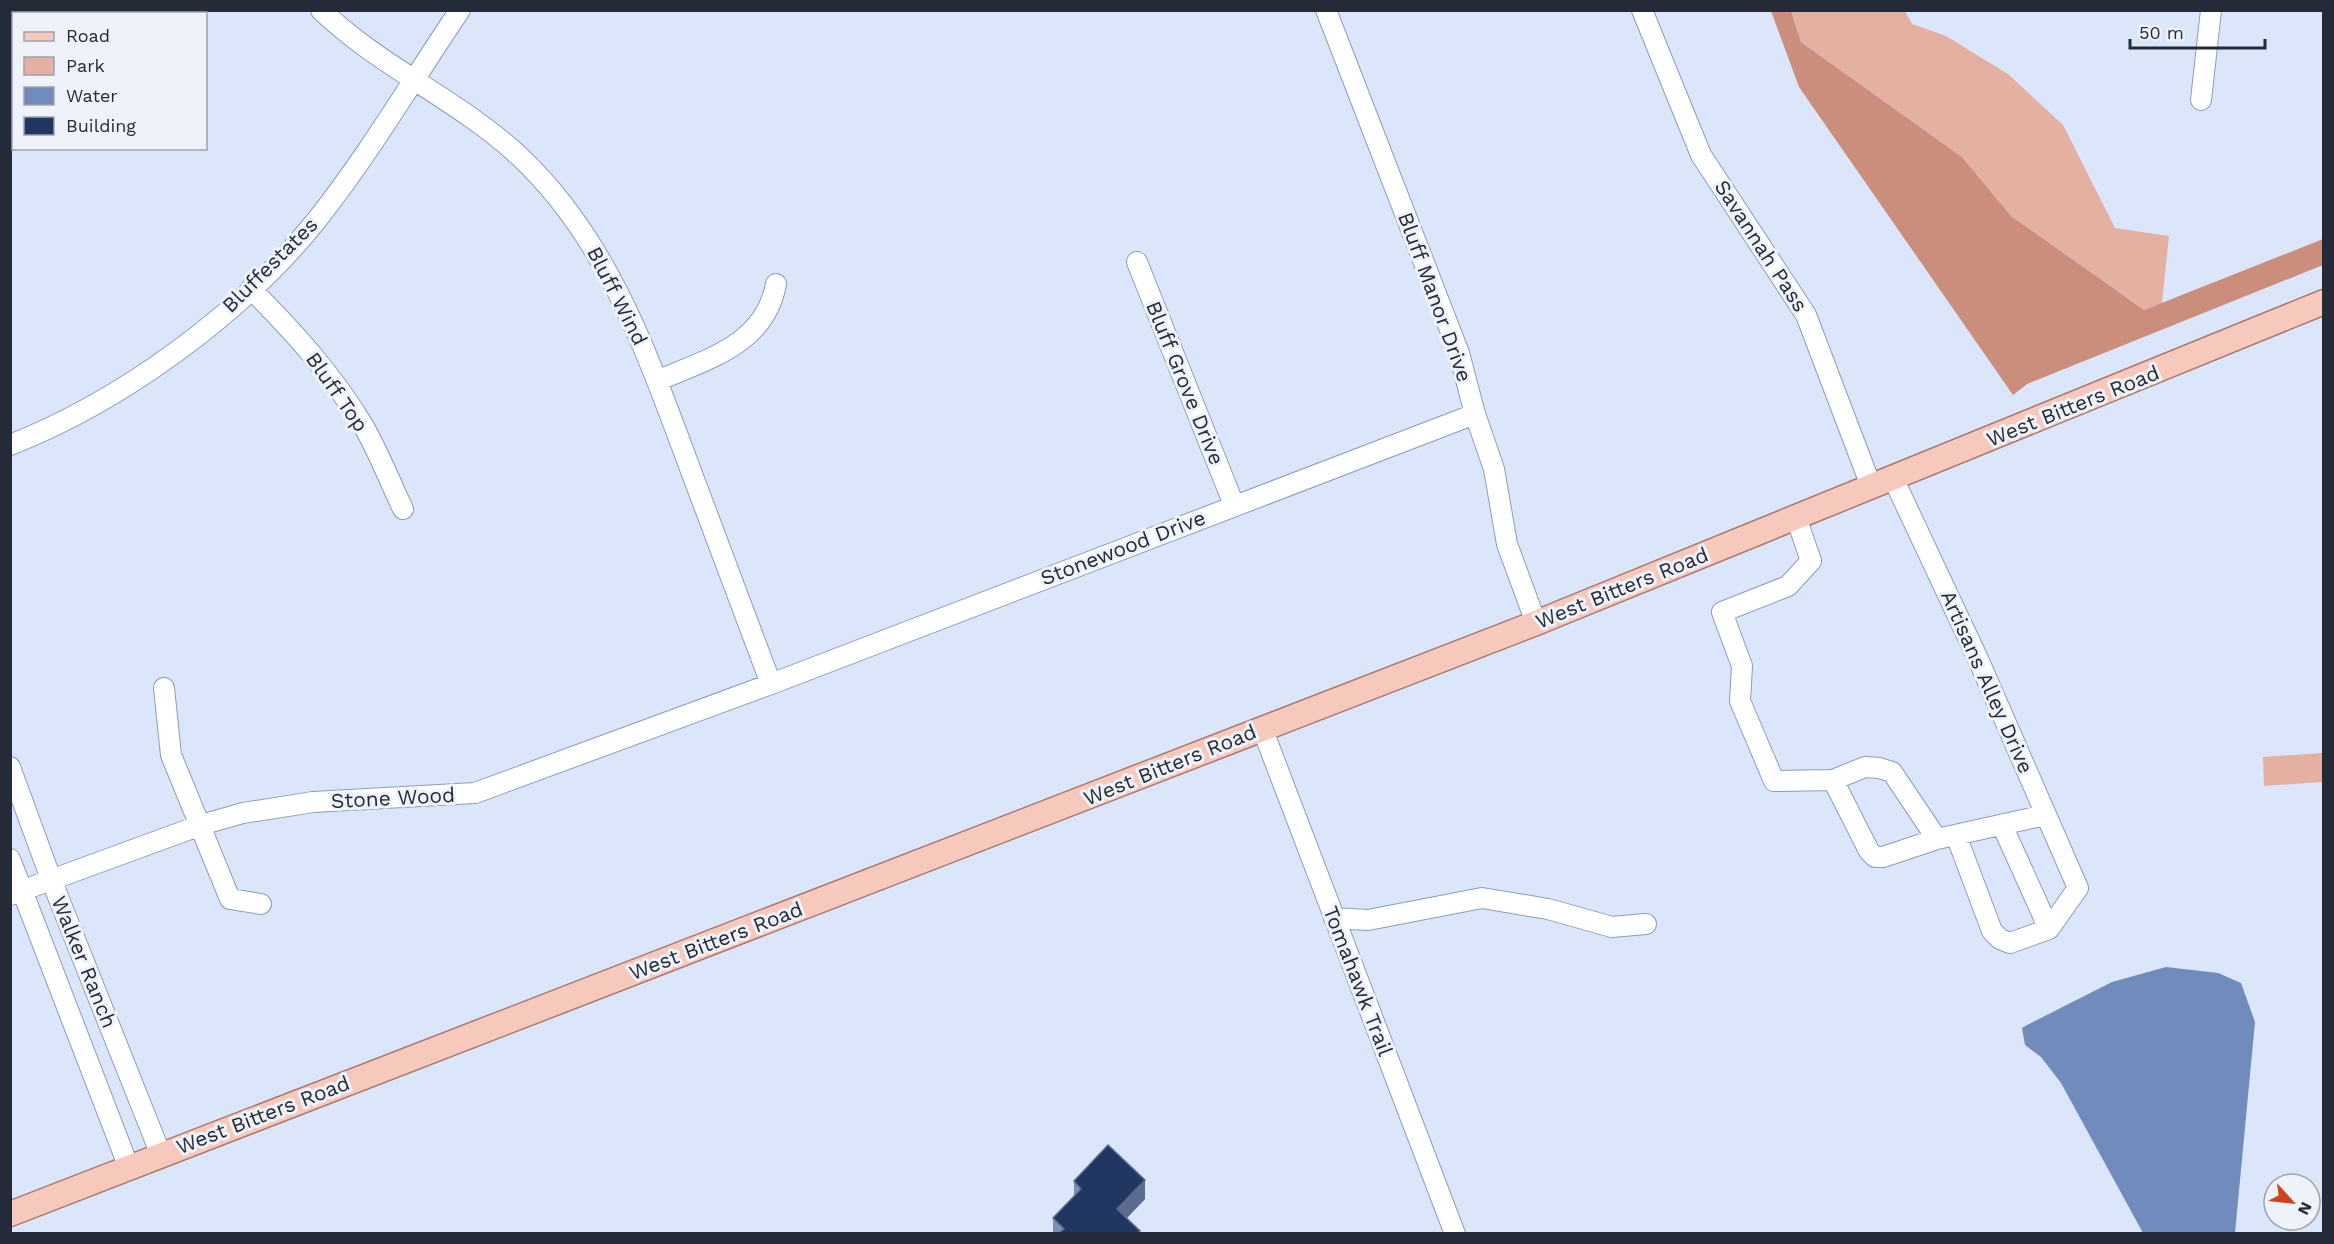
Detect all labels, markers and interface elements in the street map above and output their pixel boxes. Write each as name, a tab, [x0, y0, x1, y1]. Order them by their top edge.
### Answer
legend	[12, 12, 207, 150]
scale bar	[2130, 12, 2265, 50]
text: 50 m	[2139, 22, 2184, 43]
text: Road	[66, 25, 110, 46]
text: Park	[66, 55, 105, 76]
text: Water	[66, 85, 118, 106]
text: Building	[66, 115, 136, 136]
street label: Savannah Pass	[1709, 175, 1813, 316]
street label: Bluff Manor Drive	[1393, 209, 1478, 385]
street label: Bluffestates	[217, 212, 323, 318]
street label: Bluff Wind	[582, 242, 653, 349]
street label: Bluff Grove Drive	[1141, 297, 1230, 468]
street label: Bluff Top	[301, 347, 374, 436]
street label: West Bitters Road	[1983, 360, 2163, 452]
street label: Stonewood Drive	[1037, 505, 1209, 591]
street label: West Bitters Road	[1532, 542, 1712, 634]
street label: Artisans Alley Drive	[1936, 586, 2039, 777]
street label: West Bitters Road	[1080, 719, 1260, 811]
street label: Stone Wood	[330, 782, 456, 813]
street label: Walker Ranch	[47, 892, 122, 1031]
street label: West Bitters Road	[625, 896, 806, 985]
street label: Tomahawk Trail	[1318, 902, 1399, 1060]
street label: West Bitters Road	[172, 1070, 353, 1159]
north arrow	[2262, 1172, 2322, 1232]
text: N	[2294, 1199, 2316, 1218]

